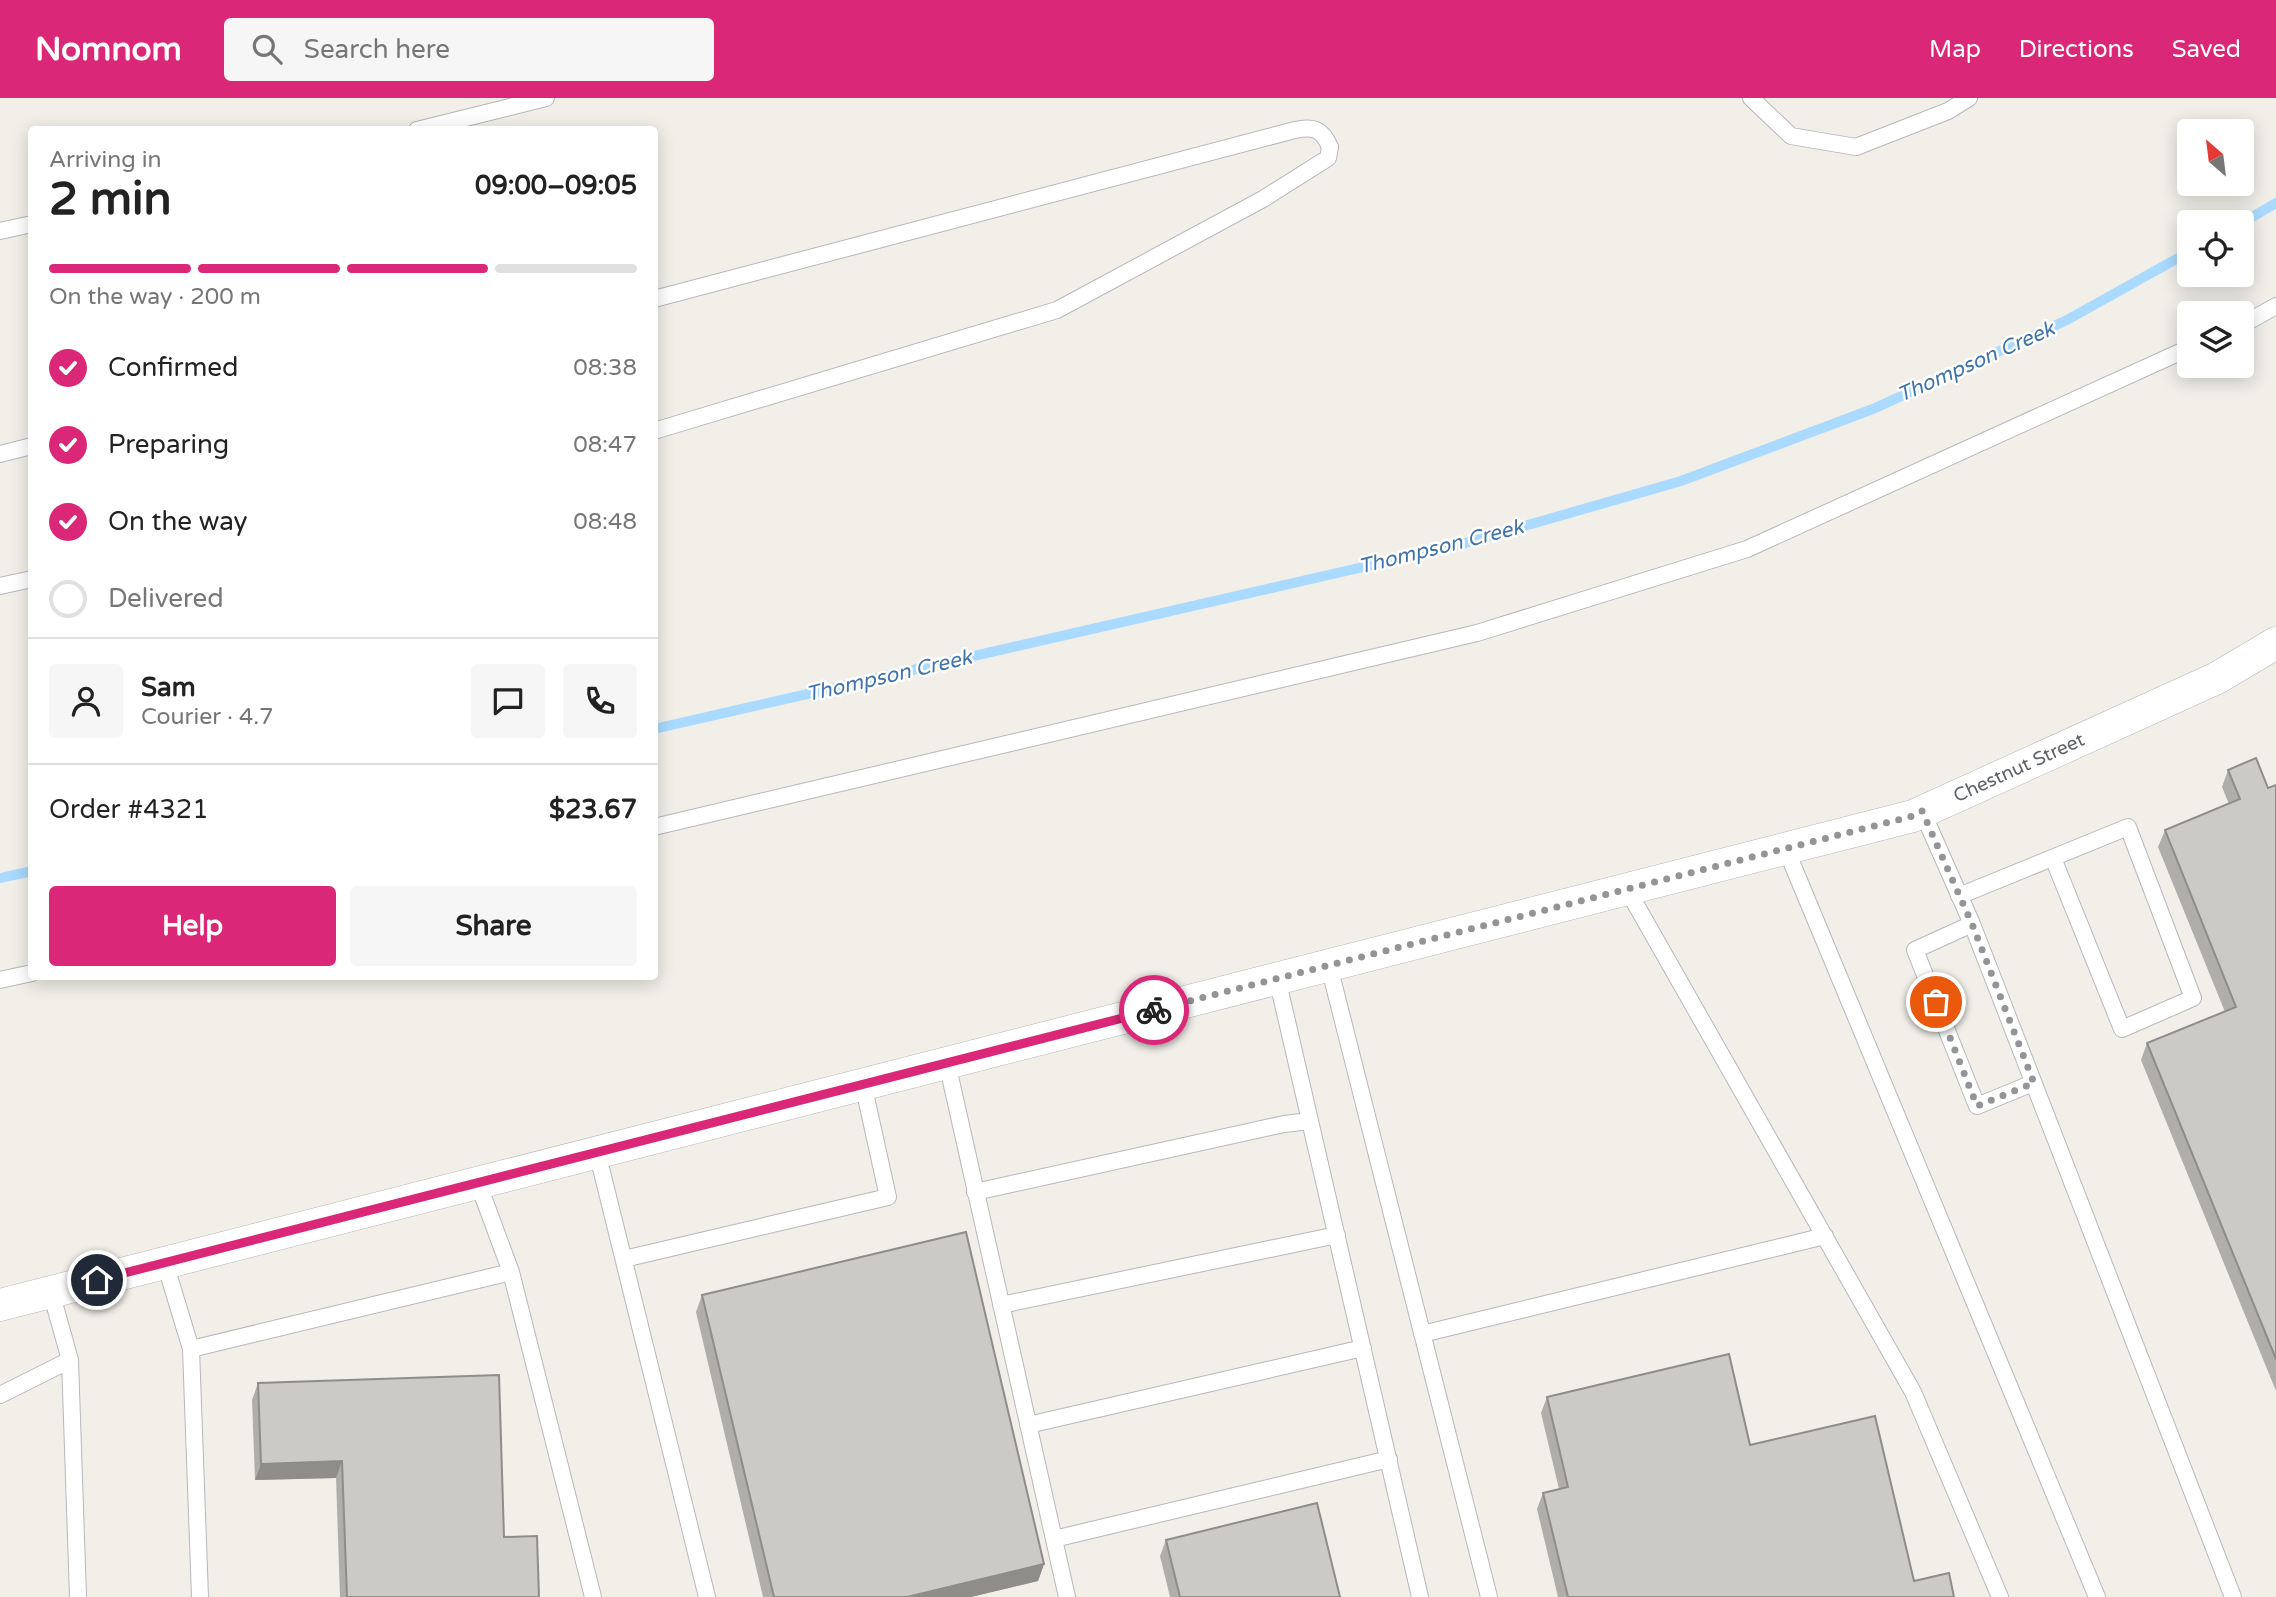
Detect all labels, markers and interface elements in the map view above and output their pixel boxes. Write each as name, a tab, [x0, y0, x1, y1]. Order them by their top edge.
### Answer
search box	[224, 18, 714, 81]
text: Nomnom	[35, 30, 182, 69]
icon: search	[248, 30, 286, 68]
text: Search here	[304, 34, 450, 65]
text: Map	[1929, 35, 1981, 64]
text: Directions	[2019, 35, 2134, 64]
text: Saved	[2172, 35, 2241, 64]
north arrow	[2177, 119, 2254, 196]
map controls	[2177, 119, 2254, 378]
text: Arriving in	[49, 146, 162, 174]
text: 09:00–09:05	[475, 170, 637, 201]
text: 2 min	[49, 172, 172, 227]
button: locate	[2177, 210, 2254, 287]
text: On the way · 200 m	[49, 283, 261, 311]
button: layers	[2177, 301, 2254, 378]
water label: Thompson Creek	[1894, 316, 2060, 408]
icon: check	[49, 349, 87, 387]
text: Confirmed	[108, 352, 238, 383]
text: 08:38	[573, 354, 637, 382]
icon: check	[49, 426, 87, 464]
text: Preparing	[108, 429, 229, 460]
text: 08:47	[573, 431, 637, 459]
icon: check	[49, 503, 87, 541]
text: On the way	[108, 506, 248, 537]
text: 08:48	[573, 508, 637, 536]
water label: Thompson Creek	[1356, 514, 1528, 580]
text: Delivered	[108, 583, 224, 614]
water label: Thompson Creek	[804, 644, 976, 707]
button: person	[49, 664, 123, 738]
button: chat	[471, 664, 545, 738]
button: phone	[563, 664, 637, 738]
text: Sam	[141, 672, 196, 703]
text: Courier · 4.7	[141, 703, 274, 731]
street label: Chestnut Street	[1950, 729, 2088, 807]
text: Order #4321	[49, 794, 209, 825]
text: $23.67	[549, 794, 637, 825]
button: Help	[49, 886, 336, 966]
button: Share	[350, 886, 637, 966]
pin	[1906, 972, 1966, 1032]
courier	[1119, 975, 1189, 1045]
icon: bag	[1917, 983, 1955, 1021]
icon: bike	[1135, 991, 1173, 1029]
pin	[67, 1250, 127, 1310]
icon: home	[78, 1261, 116, 1299]

